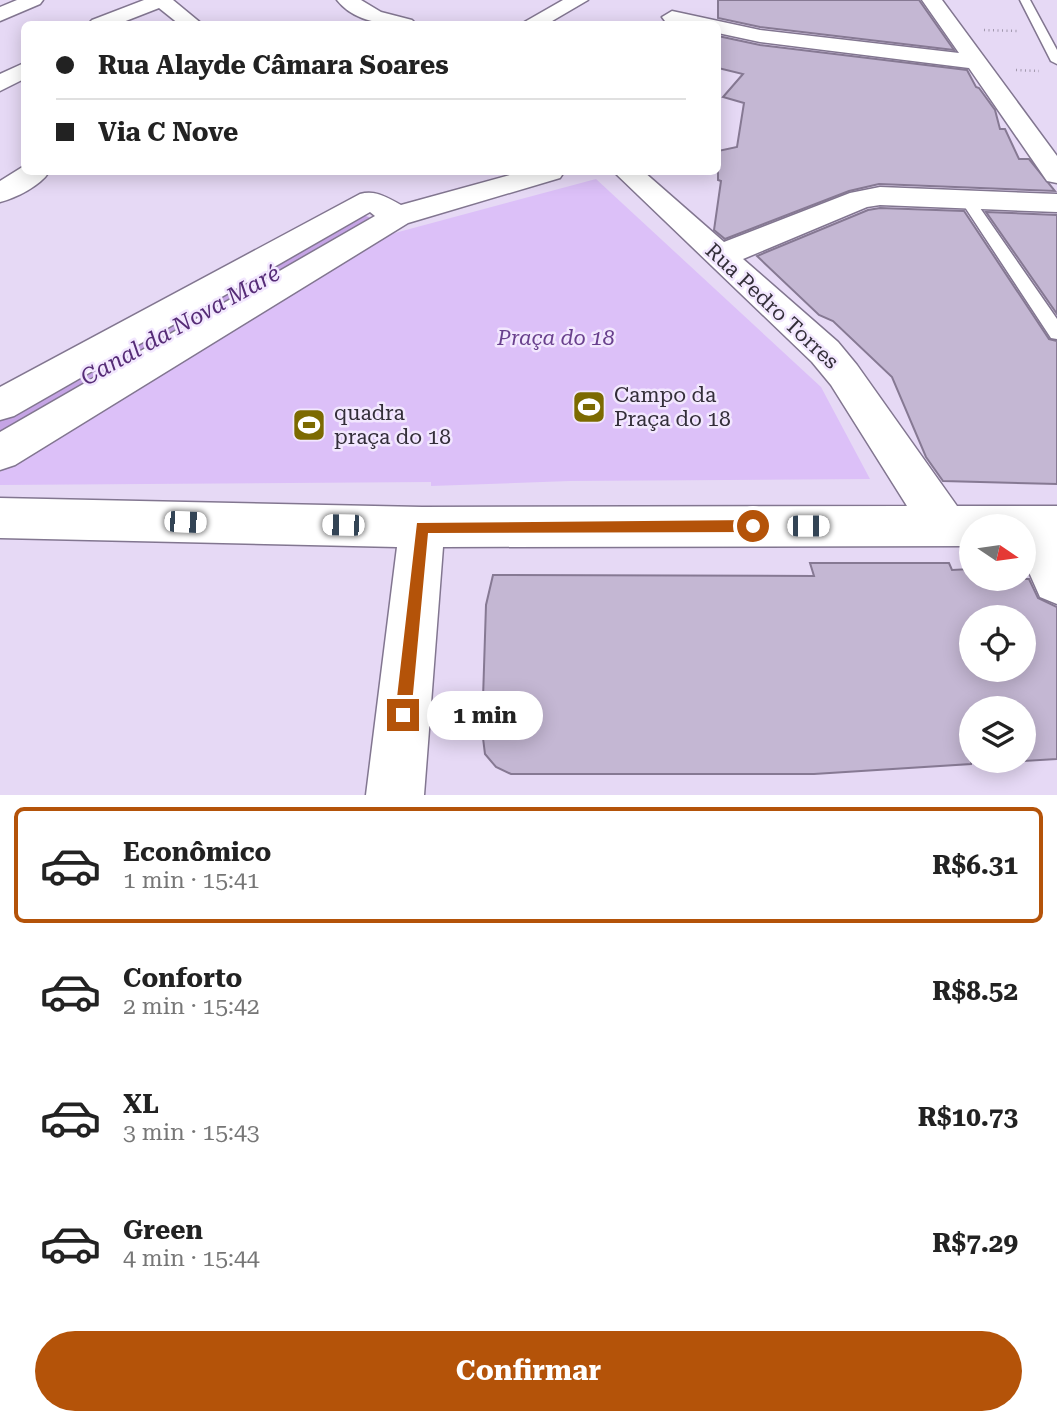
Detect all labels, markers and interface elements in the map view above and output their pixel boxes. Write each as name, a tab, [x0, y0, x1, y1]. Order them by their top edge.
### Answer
text: Rua Alayde Câmara Soares	[98, 50, 449, 80]
text: Via C Nove	[98, 117, 238, 147]
street label: Rua Pedro Torres	[701, 238, 843, 374]
water label: Canal da Nova Maré	[76, 259, 285, 391]
park label: Praça do 18	[496, 326, 615, 350]
place label: Campo da Praça do 18	[614, 383, 731, 431]
sports icon: Campo da Praça do 18	[570, 388, 608, 426]
place label: quadra praça do 18	[334, 401, 451, 449]
sports icon: quadra praça do 18	[290, 406, 328, 444]
route start	[737, 510, 769, 542]
car	[164, 511, 207, 533]
car	[322, 514, 365, 536]
north arrow	[959, 514, 1036, 592]
map controls	[959, 514, 1036, 773]
car	[788, 516, 830, 537]
button: locate	[959, 605, 1036, 682]
callout: 1 min	[428, 690, 543, 740]
button: layers	[959, 696, 1036, 773]
route end	[387, 699, 419, 731]
text: 1 min	[453, 702, 517, 729]
icon: car	[39, 834, 102, 897]
text: Econômico	[123, 837, 271, 867]
text: R$6.31	[932, 850, 1018, 880]
text: 1 min · 15:41	[123, 867, 260, 894]
icon: car	[39, 960, 102, 1023]
text: Conforto	[123, 963, 242, 993]
text: R$8.52	[932, 976, 1018, 1006]
text: 2 min · 15:42	[123, 993, 260, 1020]
icon: car	[39, 1086, 102, 1149]
text: XL	[123, 1089, 159, 1119]
text: R$10.73	[918, 1102, 1018, 1132]
text: 3 min · 15:43	[123, 1119, 260, 1146]
icon: car	[39, 1212, 102, 1275]
text: Green	[123, 1215, 203, 1245]
text: R$7.29	[932, 1228, 1018, 1258]
text: 4 min · 15:44	[123, 1245, 260, 1272]
button: Confirmar	[35, 1331, 1022, 1411]

